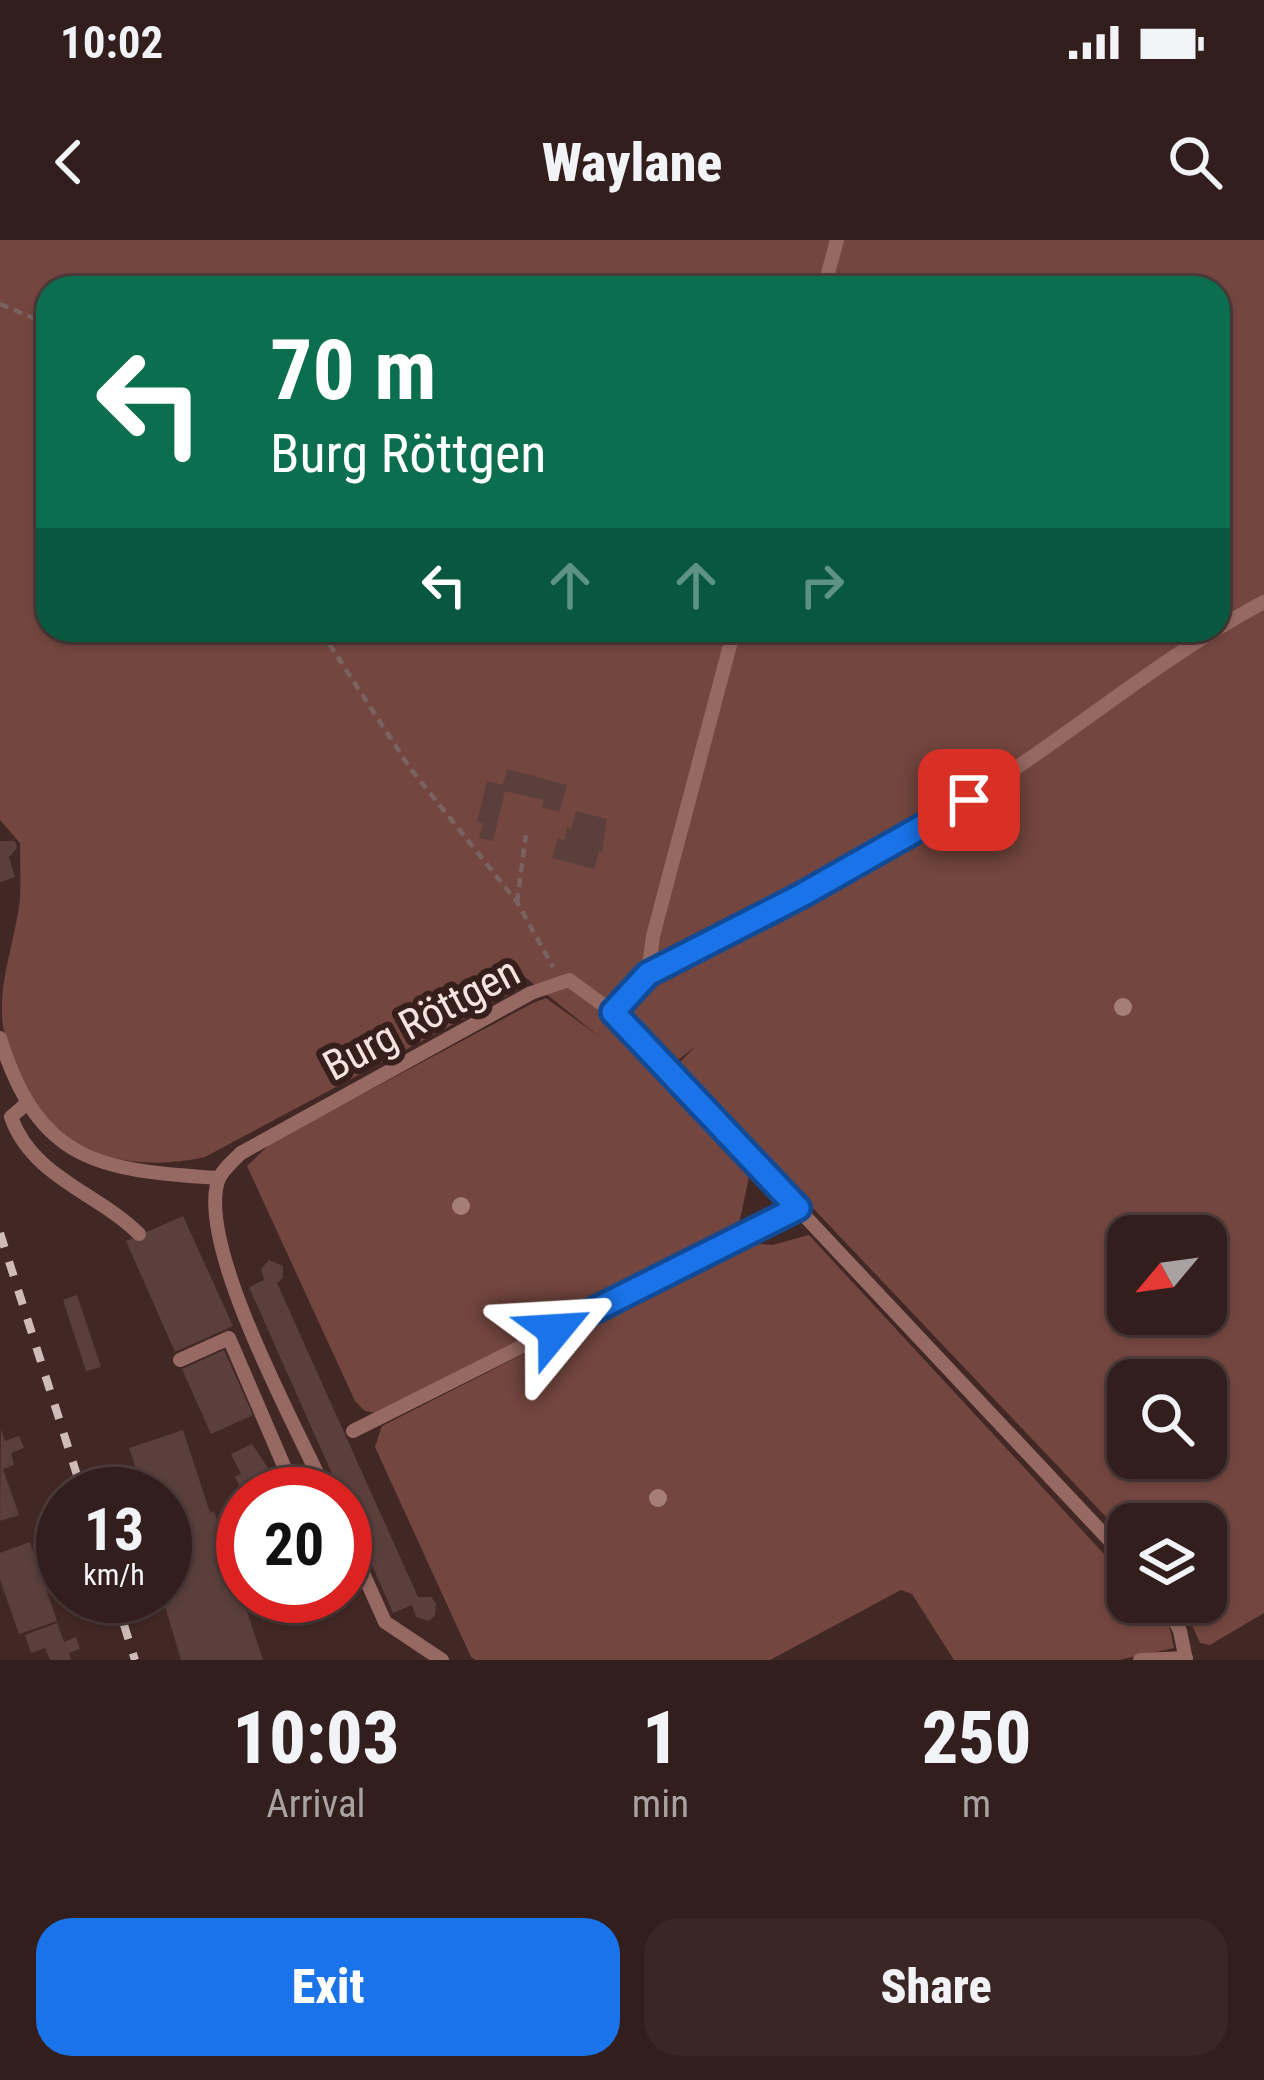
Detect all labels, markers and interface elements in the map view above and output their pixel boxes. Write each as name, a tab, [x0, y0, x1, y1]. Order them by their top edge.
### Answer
text: 10:02	[60, 16, 163, 69]
icon: back	[36, 129, 102, 195]
icon: search	[1162, 129, 1228, 195]
text: Waylane	[542, 131, 722, 194]
text: 70 m	[270, 321, 437, 420]
icon: left	[72, 324, 228, 480]
text: Burg Röttgen	[270, 422, 546, 485]
icon: left	[411, 552, 477, 618]
icon: ahead	[537, 552, 603, 618]
icon: ahead	[663, 552, 729, 618]
icon: right	[789, 552, 855, 618]
pin	[918, 749, 1020, 851]
icon: arrive	[936, 767, 1002, 833]
street label: Burg Röttgen	[315, 946, 528, 1091]
north arrow	[1107, 1215, 1227, 1335]
map controls	[1107, 1215, 1227, 1623]
position arrow	[492, 1267, 618, 1393]
button: search	[1107, 1359, 1227, 1479]
speed limit sign: 20	[216, 1467, 372, 1623]
text: 13	[84, 1494, 144, 1565]
button: layers	[1107, 1503, 1227, 1623]
text: km/h	[83, 1557, 145, 1592]
text: 10:03	[233, 1696, 399, 1781]
text: 1	[642, 1696, 679, 1781]
text: 250	[922, 1696, 1031, 1781]
text: Arrival	[266, 1781, 366, 1827]
text: min	[632, 1781, 689, 1827]
text: m	[962, 1781, 991, 1827]
button: Exit	[36, 1918, 620, 2056]
button: Share	[644, 1918, 1228, 2056]

